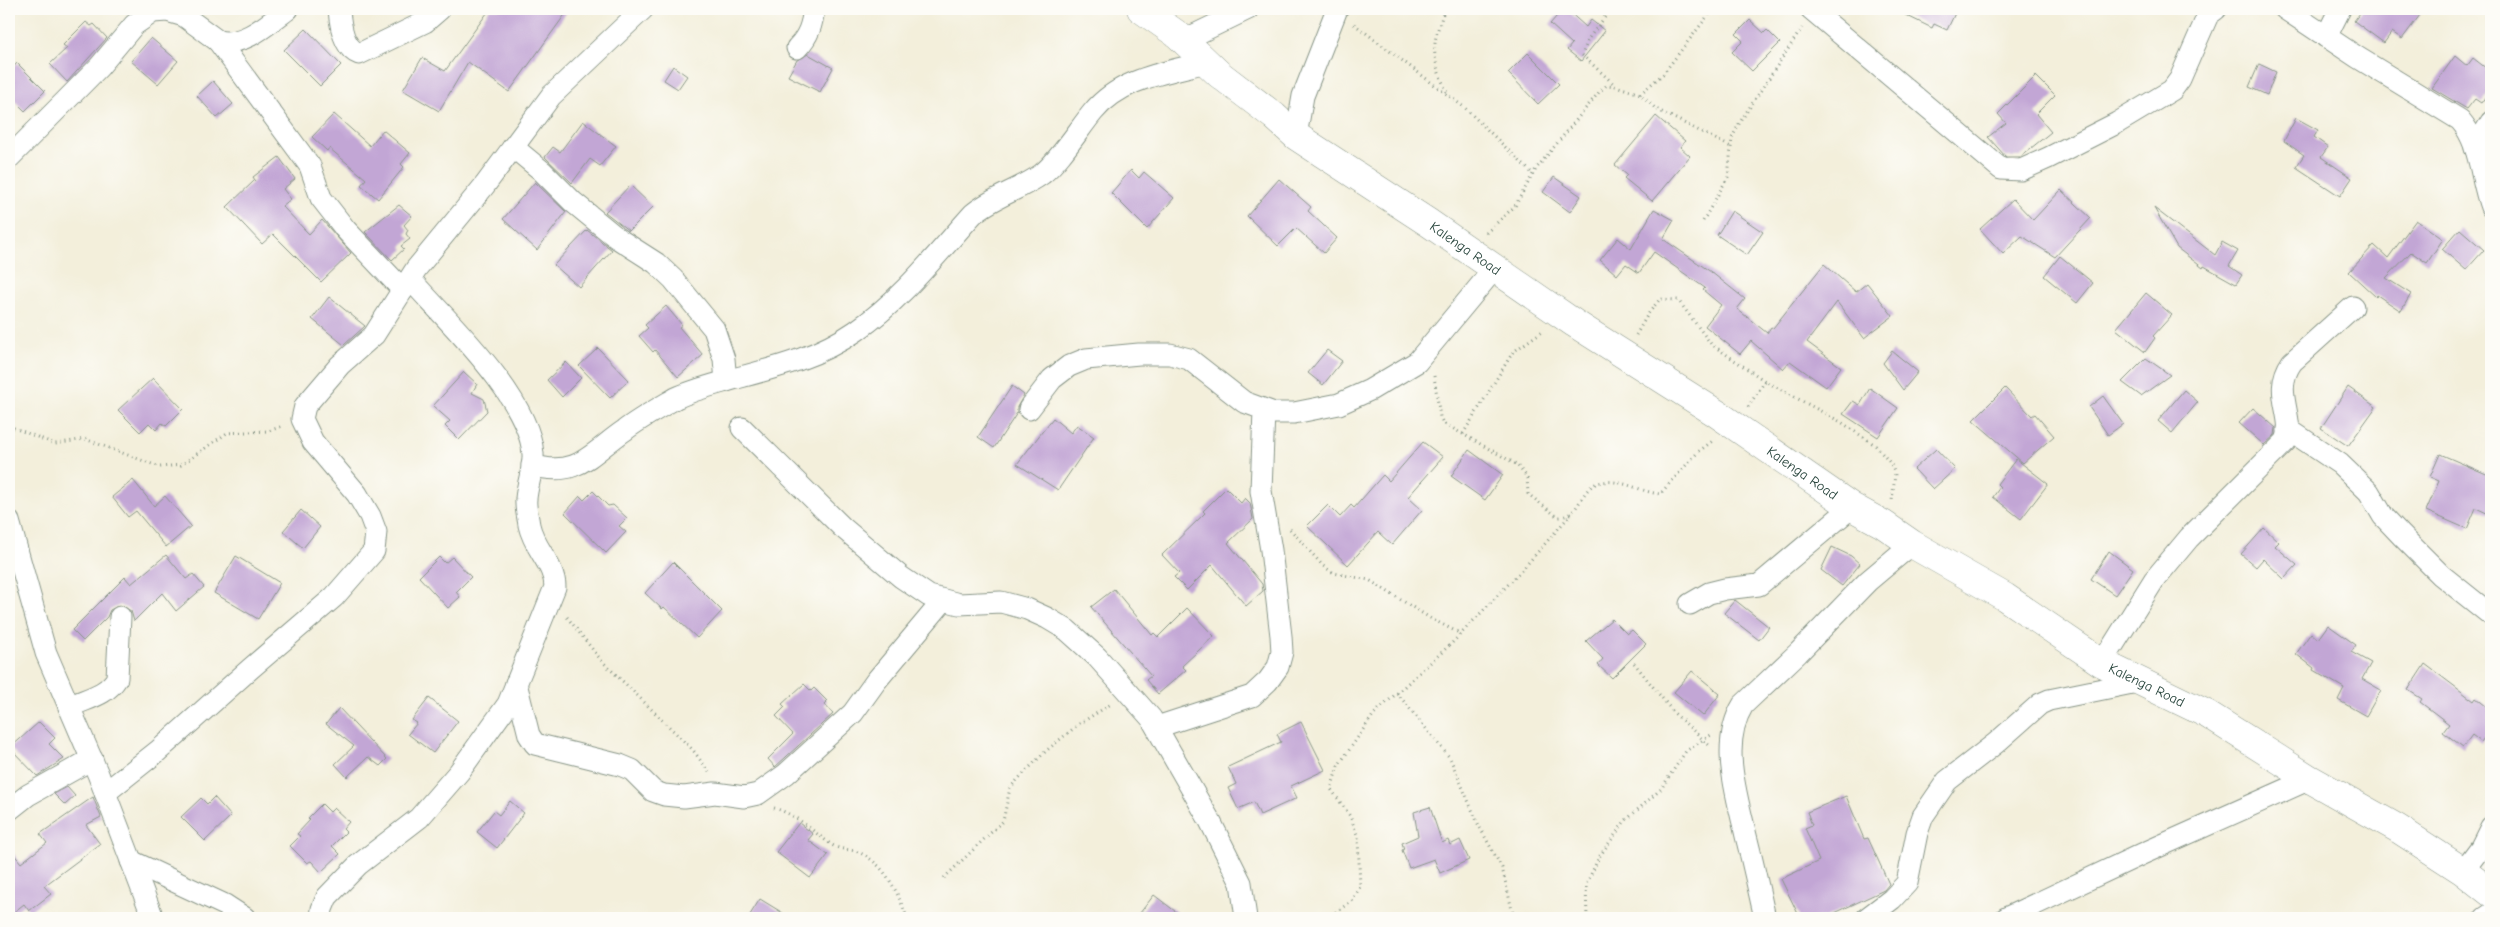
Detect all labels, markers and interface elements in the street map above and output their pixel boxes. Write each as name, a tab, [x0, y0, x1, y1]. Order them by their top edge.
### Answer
street label: Kalenga Road	[1427, 218, 1504, 279]
street label: Kalenga Road	[1764, 442, 1841, 503]
street label: Kalenga Road	[2106, 659, 2188, 710]

